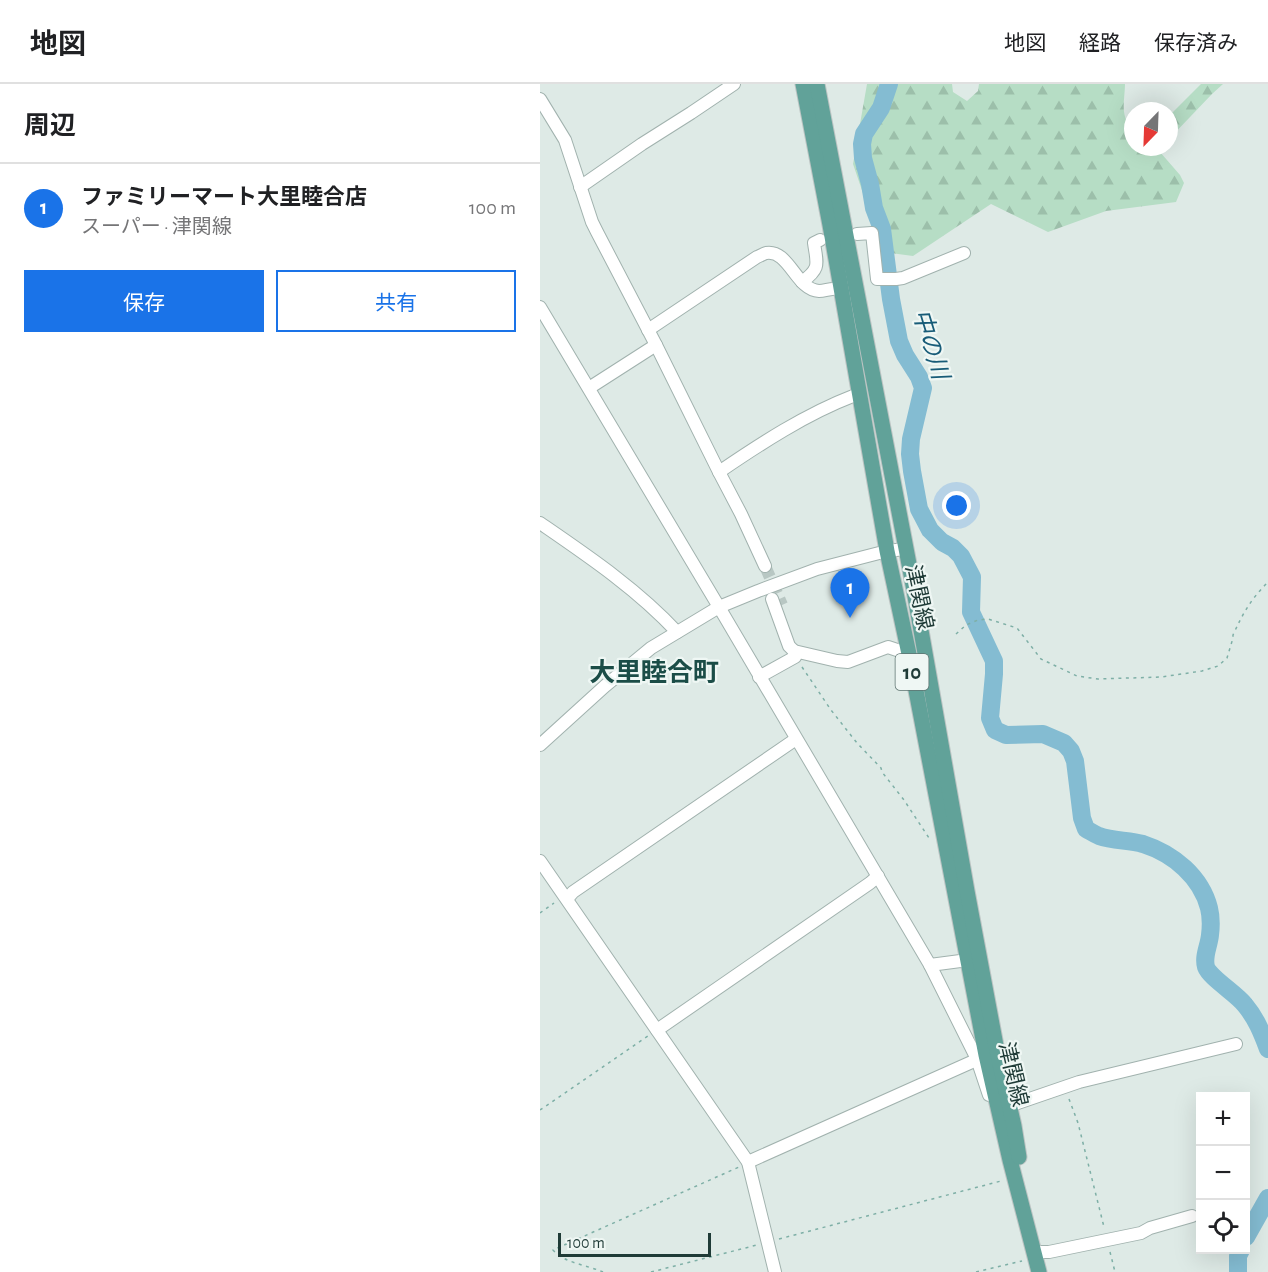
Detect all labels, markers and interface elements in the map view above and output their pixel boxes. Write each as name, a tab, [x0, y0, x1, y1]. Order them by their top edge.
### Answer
text: 地図	[30, 31, 86, 59]
text: 地図	[1004, 33, 1046, 54]
text: 経路	[1079, 33, 1121, 54]
text: 保存済み	[1154, 33, 1238, 54]
north arrow	[1124, 102, 1178, 156]
text: 周辺	[24, 113, 76, 139]
text: ファミリーマート大里睦合店	[81, 186, 367, 208]
text: 1	[40, 198, 47, 218]
text: 100 m	[469, 198, 516, 218]
text: スーパー · 津関線	[81, 217, 232, 237]
button: 保存	[24, 270, 264, 332]
button: 共有	[276, 270, 516, 332]
water label: 中の川	[908, 306, 955, 385]
your location	[942, 491, 971, 520]
street label: 津関線	[901, 562, 938, 632]
pin: 1	[830, 568, 870, 618]
road number: 10	[896, 654, 928, 690]
district label: 大里睦合町	[589, 658, 719, 686]
street label: 津関線	[995, 1039, 1032, 1109]
map controls	[1196, 1092, 1250, 1254]
button: +	[1196, 1092, 1250, 1146]
button: −	[1196, 1146, 1250, 1200]
button: locate	[1196, 1200, 1250, 1254]
scale bar	[558, 1230, 711, 1258]
text: 100 m	[567, 1235, 605, 1251]

